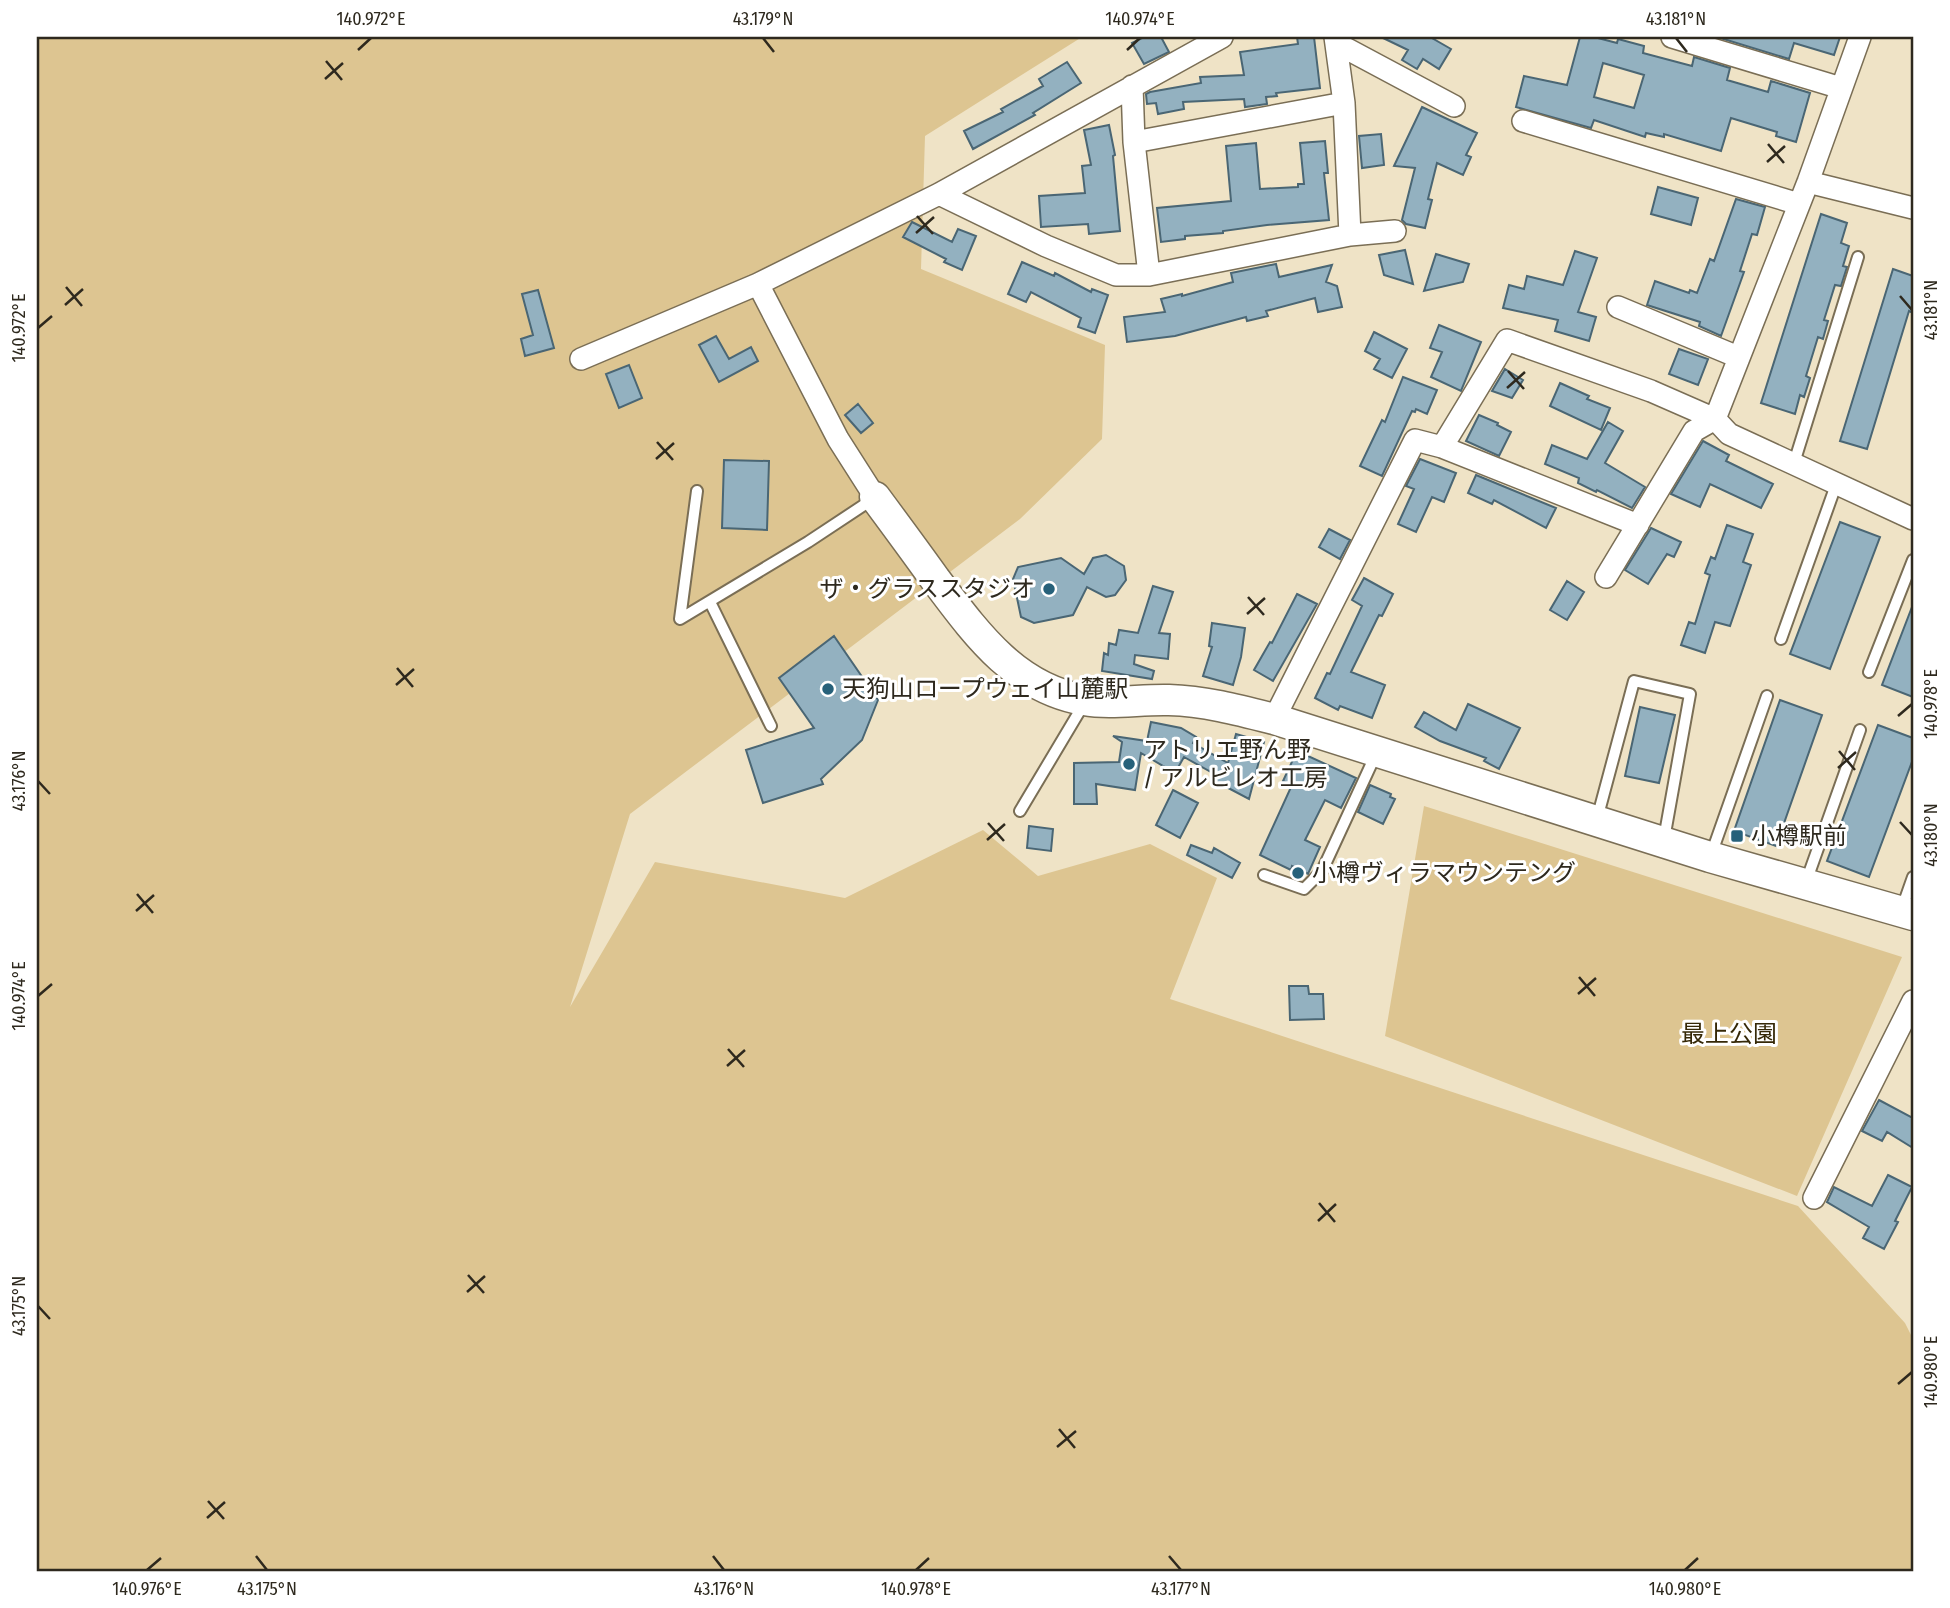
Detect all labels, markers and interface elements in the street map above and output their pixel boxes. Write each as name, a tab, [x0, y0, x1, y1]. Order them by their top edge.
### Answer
text: 140.972°E	[337, 8, 405, 30]
text: 43.179°N	[733, 8, 793, 30]
text: 140.974°E	[1105, 8, 1175, 30]
text: 43.181°N	[1646, 8, 1706, 30]
text: 43.181°N	[1920, 280, 1942, 340]
text: 140.972°E	[8, 294, 30, 362]
place label: ザ・グラススタジオ	[819, 575, 1035, 603]
marker: ザ・グラススタジオ	[1041, 581, 1057, 597]
text: 140.978°E	[1920, 669, 1942, 739]
place label: 天狗山ロープウェイ山麓駅	[842, 675, 1129, 703]
marker: 天狗山ロープウェイ山麓駅	[820, 681, 836, 697]
place label: アトリエ野ん野 / アルビレオ工房	[1143, 736, 1328, 792]
text: 43.176°N	[8, 751, 30, 811]
marker: アトリエ野ん野 / アルビレオ工房	[1121, 756, 1137, 772]
text: 43.180°N	[1920, 803, 1942, 867]
place label: 小樽駅前	[1751, 822, 1847, 850]
marker: 小樽駅前	[1729, 828, 1745, 844]
place label: 小樽ヴィラマウンテング	[1312, 859, 1576, 887]
marker: 小樽ヴィラマウンテング	[1290, 865, 1306, 881]
text: 140.974°E	[8, 961, 30, 1031]
park label: 最上公園	[1681, 1020, 1777, 1048]
text: 43.175°N	[8, 1276, 30, 1336]
text: 140.980°E	[1920, 1336, 1942, 1408]
text: 140.976°E	[112, 1578, 182, 1600]
text: 43.175°N	[237, 1578, 297, 1600]
text: 43.176°N	[694, 1578, 754, 1600]
text: 140.978°E	[881, 1578, 951, 1600]
text: 43.177°N	[1151, 1578, 1211, 1600]
text: 140.980°E	[1649, 1578, 1721, 1600]

